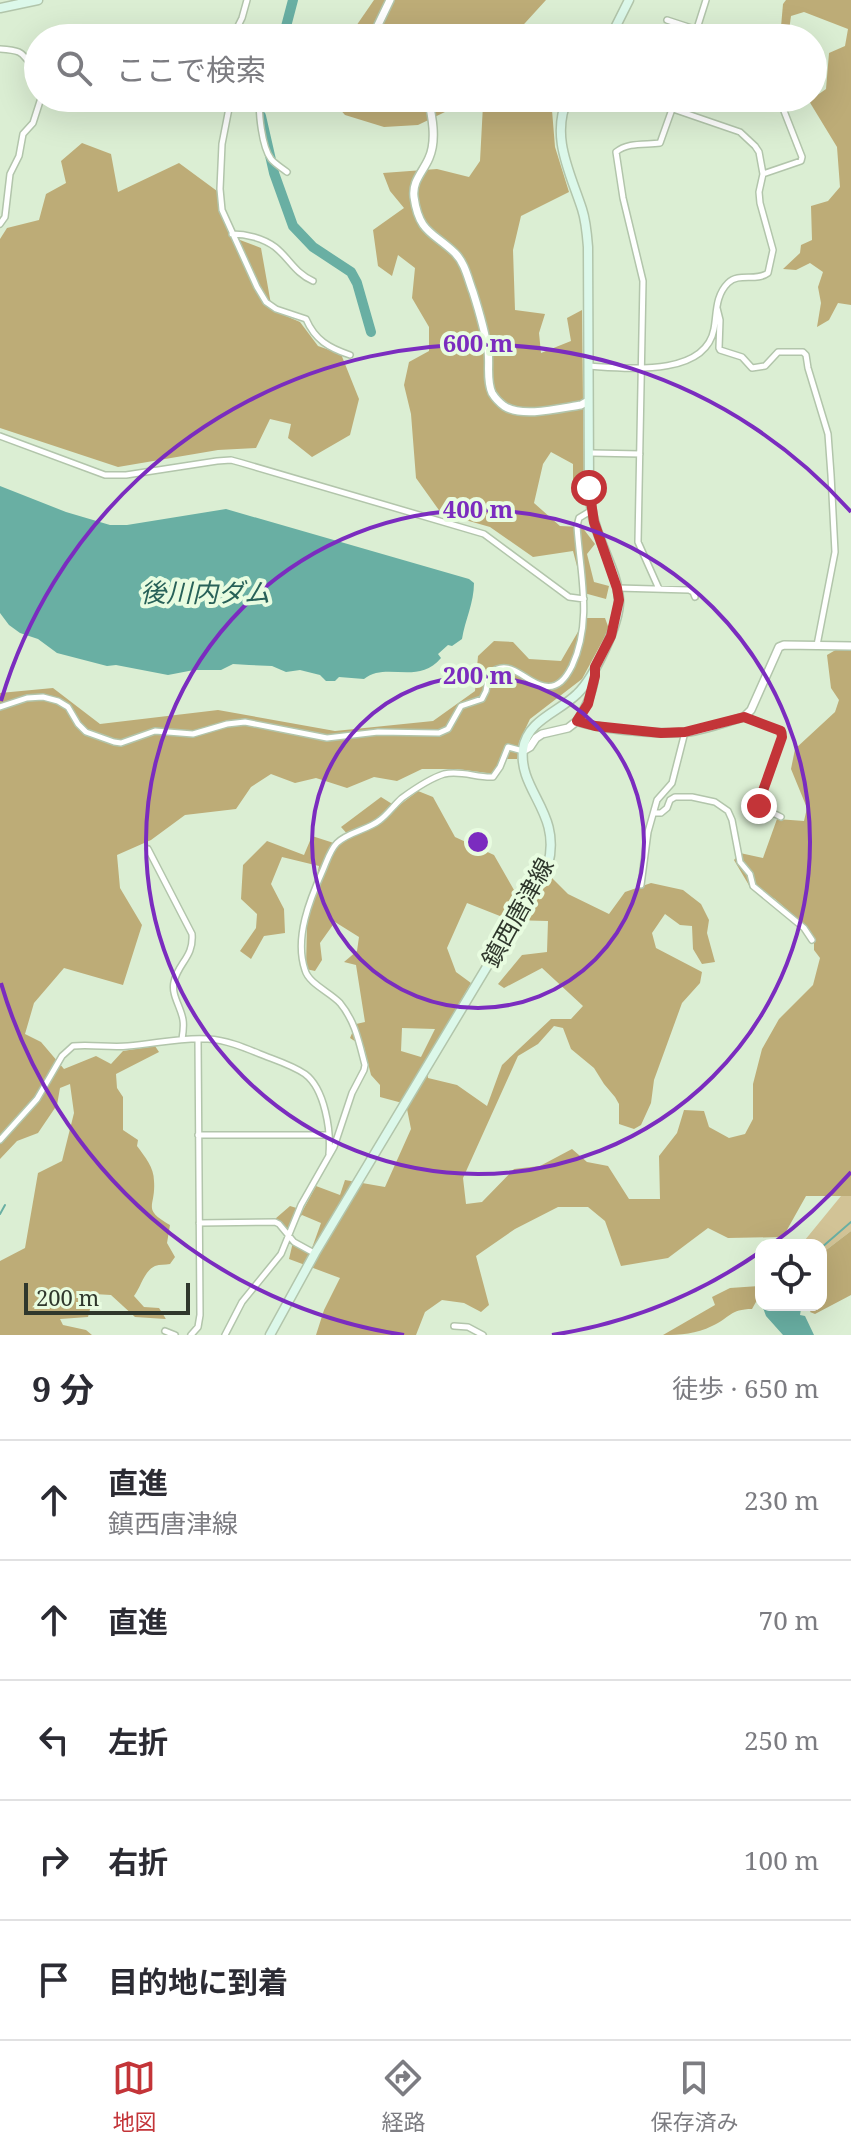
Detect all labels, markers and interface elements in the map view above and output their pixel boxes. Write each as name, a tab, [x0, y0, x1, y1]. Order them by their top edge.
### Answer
search box	[24, 24, 827, 112]
icon: search	[52, 46, 96, 90]
text: ここで検索	[116, 49, 266, 90]
text: 600 m	[443, 326, 514, 359]
route start	[571, 470, 607, 506]
text: 400 m	[443, 492, 514, 525]
water label: 後川内ダム	[140, 574, 270, 610]
text: 200 m	[443, 658, 514, 691]
route end	[741, 788, 777, 824]
centre of rings	[464, 828, 492, 856]
street label: 鎮西唐津線	[473, 852, 561, 972]
map controls	[755, 1239, 827, 1311]
button: locate	[755, 1239, 827, 1311]
scale bar	[24, 1279, 190, 1315]
text: 200 m	[36, 1282, 99, 1312]
text: 9 分	[32, 1366, 94, 1412]
text: 徒歩 · 650 m	[672, 1370, 819, 1406]
text: 直進	[108, 1462, 168, 1503]
icon: ahead	[32, 1478, 76, 1522]
text: 230 m	[744, 1482, 819, 1518]
text: 鎮西唐津線	[108, 1505, 238, 1541]
icon: ahead	[32, 1598, 76, 1642]
text: 直進	[108, 1601, 168, 1642]
text: 70 m	[759, 1602, 819, 1638]
icon: left	[32, 1718, 76, 1762]
text: 左折	[108, 1721, 168, 1762]
text: 250 m	[744, 1722, 819, 1758]
icon: right	[32, 1838, 76, 1882]
text: 右折	[108, 1841, 168, 1882]
text: 100 m	[744, 1842, 819, 1878]
icon: arrive	[32, 1958, 76, 2002]
text: 目的地に到着	[108, 1961, 288, 2002]
tab: 地図	[112, 2056, 157, 2136]
tab: 経路	[381, 2056, 426, 2136]
tab: 保存済み	[650, 2056, 739, 2136]

